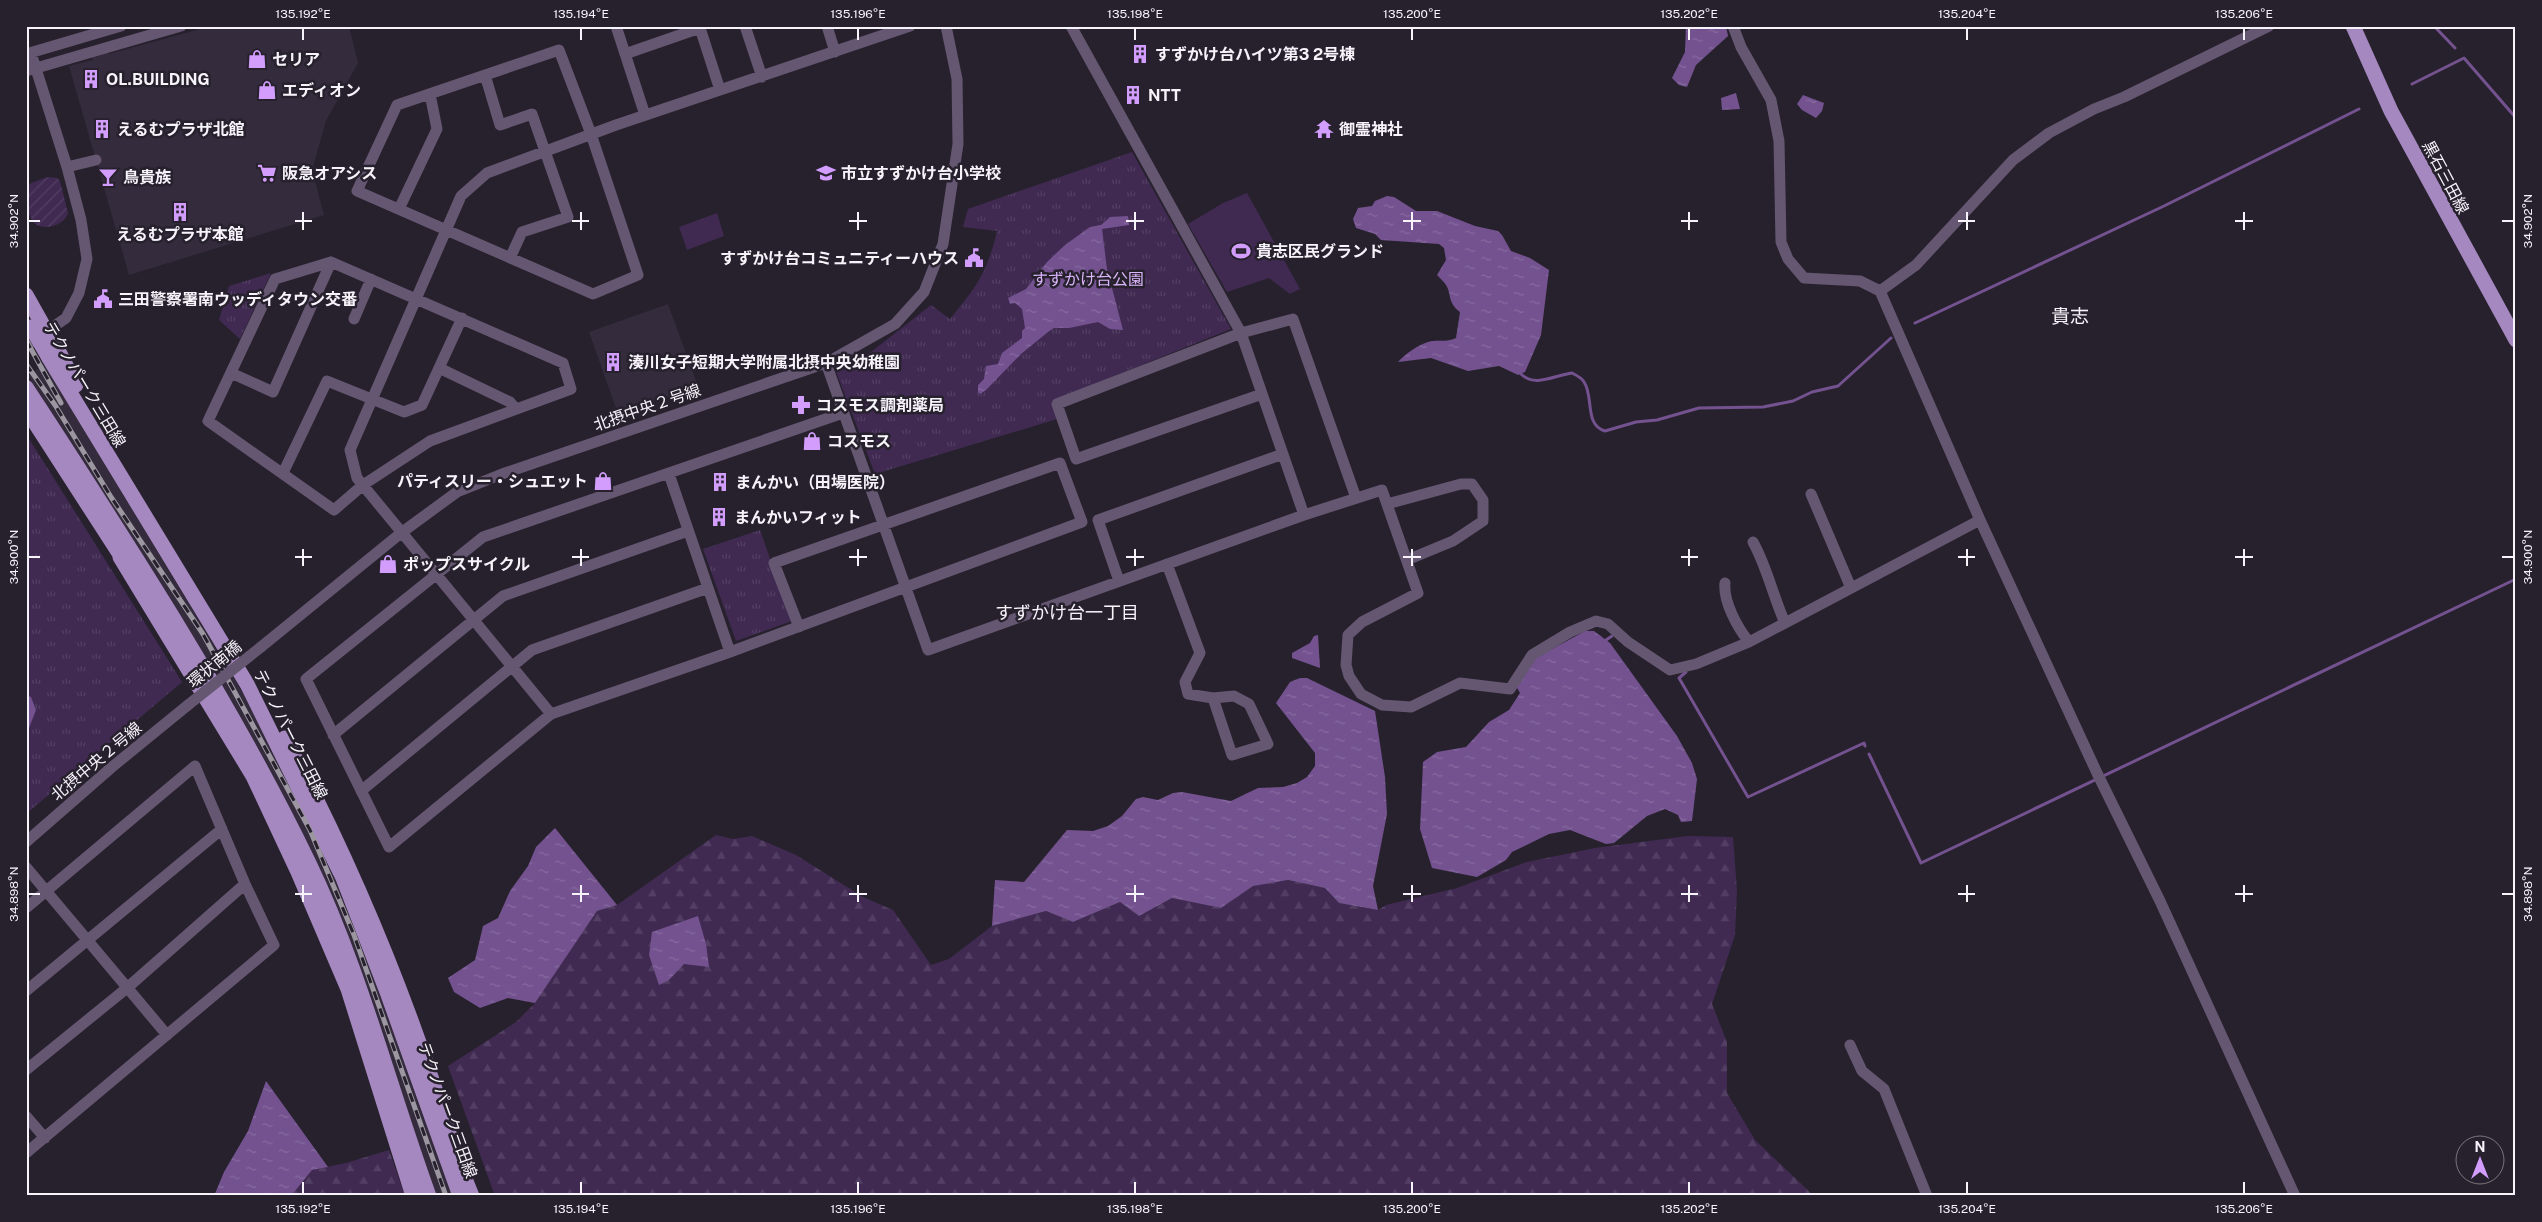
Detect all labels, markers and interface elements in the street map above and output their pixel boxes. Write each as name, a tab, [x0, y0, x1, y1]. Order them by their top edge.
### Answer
text: 135.192°E	[275, 7, 331, 21]
text: 135.194°E	[553, 7, 609, 21]
text: 135.196°E	[830, 7, 886, 21]
text: 135.198°E	[1107, 7, 1163, 21]
text: 135.200°E	[1383, 7, 1441, 21]
text: 135.202°E	[1660, 7, 1718, 21]
text: 135.204°E	[1938, 7, 1996, 21]
text: 135.206°E	[2215, 7, 2273, 21]
building icon: すずかけ台ハイツ第3 2号棟	[1129, 43, 1151, 65]
place label: すずかけ台ハイツ第3 2号棟	[1155, 45, 1355, 64]
shop icon: セリア	[246, 48, 268, 70]
place label: セリア	[272, 50, 320, 69]
building icon: OL.BUILDING	[80, 68, 102, 90]
place label: OL.BUILDING	[106, 70, 210, 89]
shop icon: エディオン	[256, 79, 278, 101]
place label: エディオン	[282, 81, 361, 100]
building icon: NTT	[1122, 84, 1144, 106]
place label: NTT	[1148, 86, 1181, 105]
building icon: えるむプラザ北館	[91, 118, 113, 140]
temple icon: 御霊神社	[1313, 118, 1335, 140]
place label: えるむプラザ北館	[117, 120, 245, 139]
place label: 御霊神社	[1339, 120, 1403, 139]
street label: 黒石三田線	[2418, 137, 2473, 217]
supermarket icon: 阪急オアシス	[256, 162, 278, 184]
school or university icon: 市立すずかけ台小学校	[815, 162, 837, 184]
place label: 阪急オアシス	[282, 164, 377, 183]
place label: 市立すずかけ台小学校	[841, 164, 1001, 183]
bar icon: 鳥貴族	[97, 166, 119, 188]
place label: 鳥貴族	[123, 168, 171, 187]
text: 34.902°N	[7, 194, 21, 248]
text: 34.902°N	[2521, 194, 2535, 248]
building icon: えるむプラザ本館	[169, 201, 191, 223]
place label: えるむプラザ本館	[116, 225, 244, 244]
sports icon: 貴志区民グランド	[1230, 240, 1252, 262]
place label: 貴志区民グランド	[1256, 242, 1384, 261]
public building icon: すずかけ台コミュニティーハウス	[963, 247, 985, 269]
place label: すずかけ台コミュニティーハウス	[720, 249, 959, 268]
park label: すずかけ台公園	[1032, 270, 1144, 289]
public building icon: 三田警察署南ウッディタウン交番	[92, 288, 114, 310]
place label: 三田警察署南ウッディタウン交番	[118, 290, 357, 309]
district label: 貴志	[2051, 305, 2089, 327]
street label: テクノパーク三田線	[40, 318, 130, 450]
building icon: 湊川女子短期大学附属北摂中央幼稚園	[602, 351, 624, 373]
place label: 湊川女子短期大学附属北摂中央幼稚園	[628, 353, 900, 372]
street label: 北摂中央２号線	[591, 380, 703, 435]
pharmacy icon: コスモス調剤薬局	[790, 394, 812, 416]
place label: コスモス調剤薬局	[816, 396, 944, 415]
shop icon: コスモス	[801, 430, 823, 452]
place label: コスモス	[827, 432, 891, 451]
shop icon: パティスリー・シュエット	[592, 470, 614, 492]
building icon: まんかい（田場医院）	[709, 471, 731, 493]
place label: パティスリー・シュエット	[397, 472, 588, 491]
place label: まんかい（田場医院）	[735, 473, 895, 492]
building icon: まんかいフィット	[708, 506, 730, 528]
place label: まんかいフィット	[734, 508, 862, 527]
text: 34.900°N	[7, 530, 21, 584]
text: 34.900°N	[2521, 530, 2535, 584]
shop icon: ポップスサイクル	[377, 553, 399, 575]
place label: ポップスサイクル	[403, 555, 530, 574]
district label: すずかけ台一丁目	[995, 602, 1139, 623]
street label: 環状南橋	[183, 637, 245, 692]
street label: テクノパーク三田線	[250, 666, 331, 802]
street label: 北摂中央２号線	[47, 718, 145, 805]
text: 34.898°N	[7, 866, 21, 922]
text: 34.898°N	[2521, 866, 2535, 922]
street label: テクノパーク三田線	[414, 1040, 481, 1181]
north arrow	[2454, 1134, 2504, 1184]
text: N	[2475, 1139, 2485, 1155]
text: 135.192°E	[275, 1202, 331, 1216]
text: 135.194°E	[553, 1202, 609, 1216]
text: 135.196°E	[830, 1202, 886, 1216]
text: 135.198°E	[1107, 1202, 1163, 1216]
text: 135.200°E	[1383, 1202, 1441, 1216]
text: 135.202°E	[1660, 1202, 1718, 1216]
text: 135.204°E	[1938, 1202, 1996, 1216]
text: 135.206°E	[2215, 1202, 2273, 1216]

